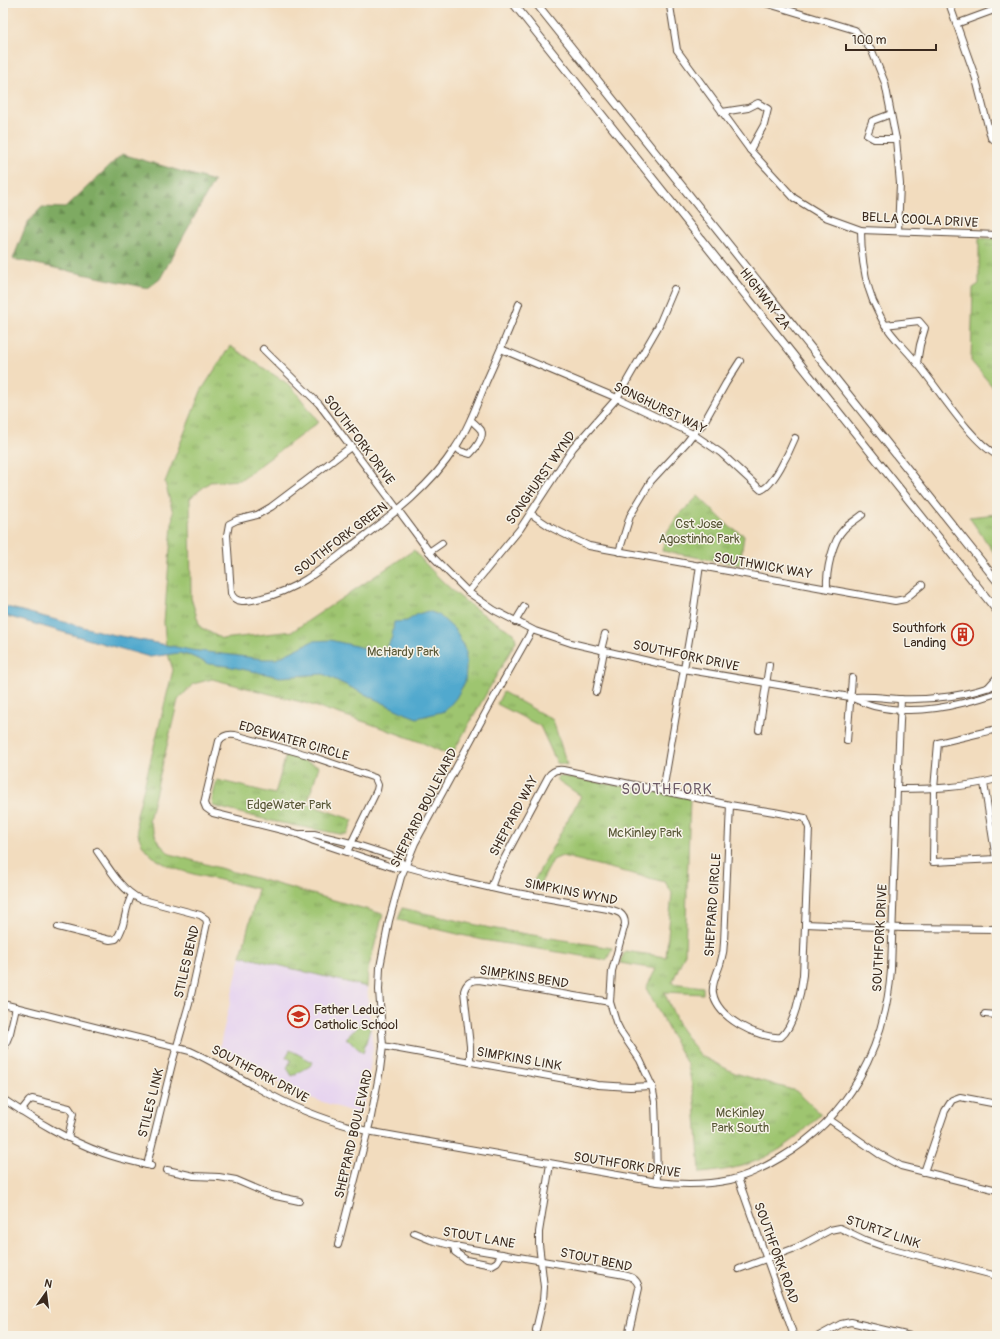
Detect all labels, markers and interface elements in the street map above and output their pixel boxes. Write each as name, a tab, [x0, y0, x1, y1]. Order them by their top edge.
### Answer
scale bar	[846, 26, 936, 52]
text: 100 m	[852, 33, 887, 48]
street label: BELLA COOLA DRIVE	[861, 209, 979, 231]
street label: HIGHWAY 2A	[736, 265, 794, 333]
street label: SONGHURST WAY	[611, 379, 709, 438]
street label: SOUTHFORK DRIVE	[320, 392, 398, 488]
street label: SONGHURST WYND	[503, 428, 579, 528]
street label: SOUTHFORK GREEN	[291, 499, 391, 579]
park label: Cst Jose Agostinho Park	[658, 516, 740, 547]
street label: SOUTHWICK WAY	[713, 549, 814, 583]
place label: Southfork Landing	[892, 620, 947, 651]
building icon: Southfork Landing	[949, 622, 975, 648]
street label: SOUTHFORK DRIVE	[631, 637, 741, 675]
park label: McHardy Park	[367, 644, 440, 660]
street label: EDGEWATER CIRCLE	[237, 718, 351, 764]
street label: SHEPPARD BOULEVARD	[387, 746, 461, 870]
street label: SHEPPARD WAY	[486, 773, 542, 859]
district label: SOUTHFORK	[621, 780, 713, 799]
park label: EdgeWater Park	[247, 797, 332, 813]
park label: McKinley Park	[608, 825, 683, 841]
street label: SHEPPARD CIRCLE	[701, 852, 725, 957]
street label: SIMPKINS WYND	[523, 875, 619, 909]
street label: SOUTHFORK DRIVE	[869, 883, 891, 992]
street label: STILES BEND	[171, 924, 203, 1000]
street label: SIMPKINS BEND	[478, 962, 570, 992]
place label: Father Leduc Catholic School	[314, 1002, 398, 1033]
school or university icon: Father Leduc Catholic School	[285, 1004, 311, 1030]
street label: SOUTHFORK DRIVE	[209, 1042, 312, 1107]
street label: SIMPKINS LINK	[475, 1044, 563, 1074]
street label: STILES LINK	[135, 1067, 167, 1139]
street label: SHEPPARD BOULEVARD	[331, 1068, 377, 1200]
park label: McKinley Park South	[711, 1105, 769, 1136]
street label: SOUTHFORK DRIVE	[572, 1149, 682, 1181]
street label: SOUTHFORK ROAD	[750, 1200, 802, 1306]
street label: STURTZ LINK	[844, 1212, 922, 1252]
street label: STOUT LANE	[442, 1224, 517, 1252]
street label: STOUT BEND	[559, 1245, 633, 1275]
north arrow	[26, 1273, 66, 1313]
text: N	[43, 1277, 54, 1291]

